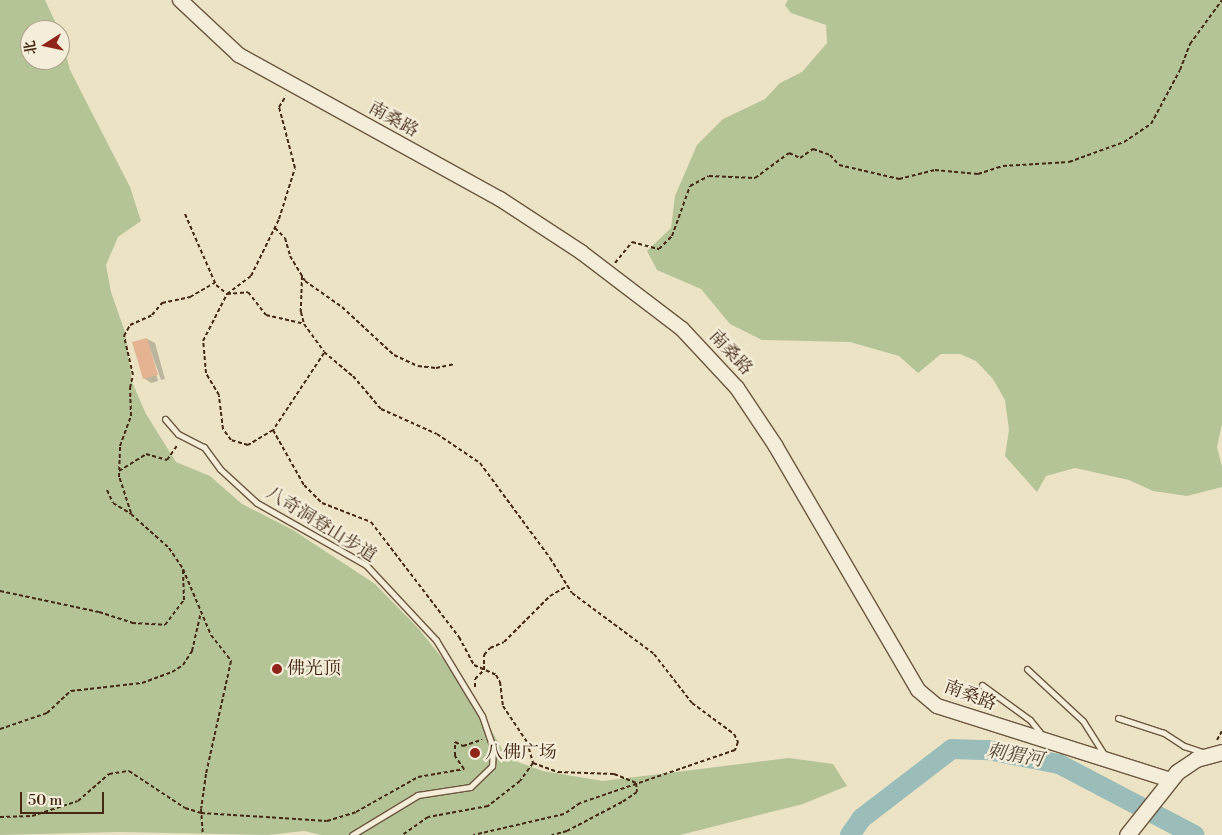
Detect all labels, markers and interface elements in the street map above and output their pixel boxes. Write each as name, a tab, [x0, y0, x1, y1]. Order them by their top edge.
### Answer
north arrow	[20, 20, 70, 70]
text: 北	[21, 39, 41, 56]
street label: 南桑路	[364, 97, 422, 143]
street label: 南桑路	[704, 326, 756, 380]
street label: 八奇洞登山步道	[262, 482, 380, 568]
place label: 佛光顶	[287, 658, 341, 680]
marker: 佛光顶	[271, 663, 283, 675]
street label: 南桑路	[941, 676, 999, 716]
water label: 刺猬河	[985, 740, 1045, 772]
place label: 八佛广场	[485, 742, 557, 764]
marker: 八佛广场	[469, 747, 481, 759]
scale bar	[22, 782, 106, 814]
text: 50 m	[28, 791, 62, 810]

